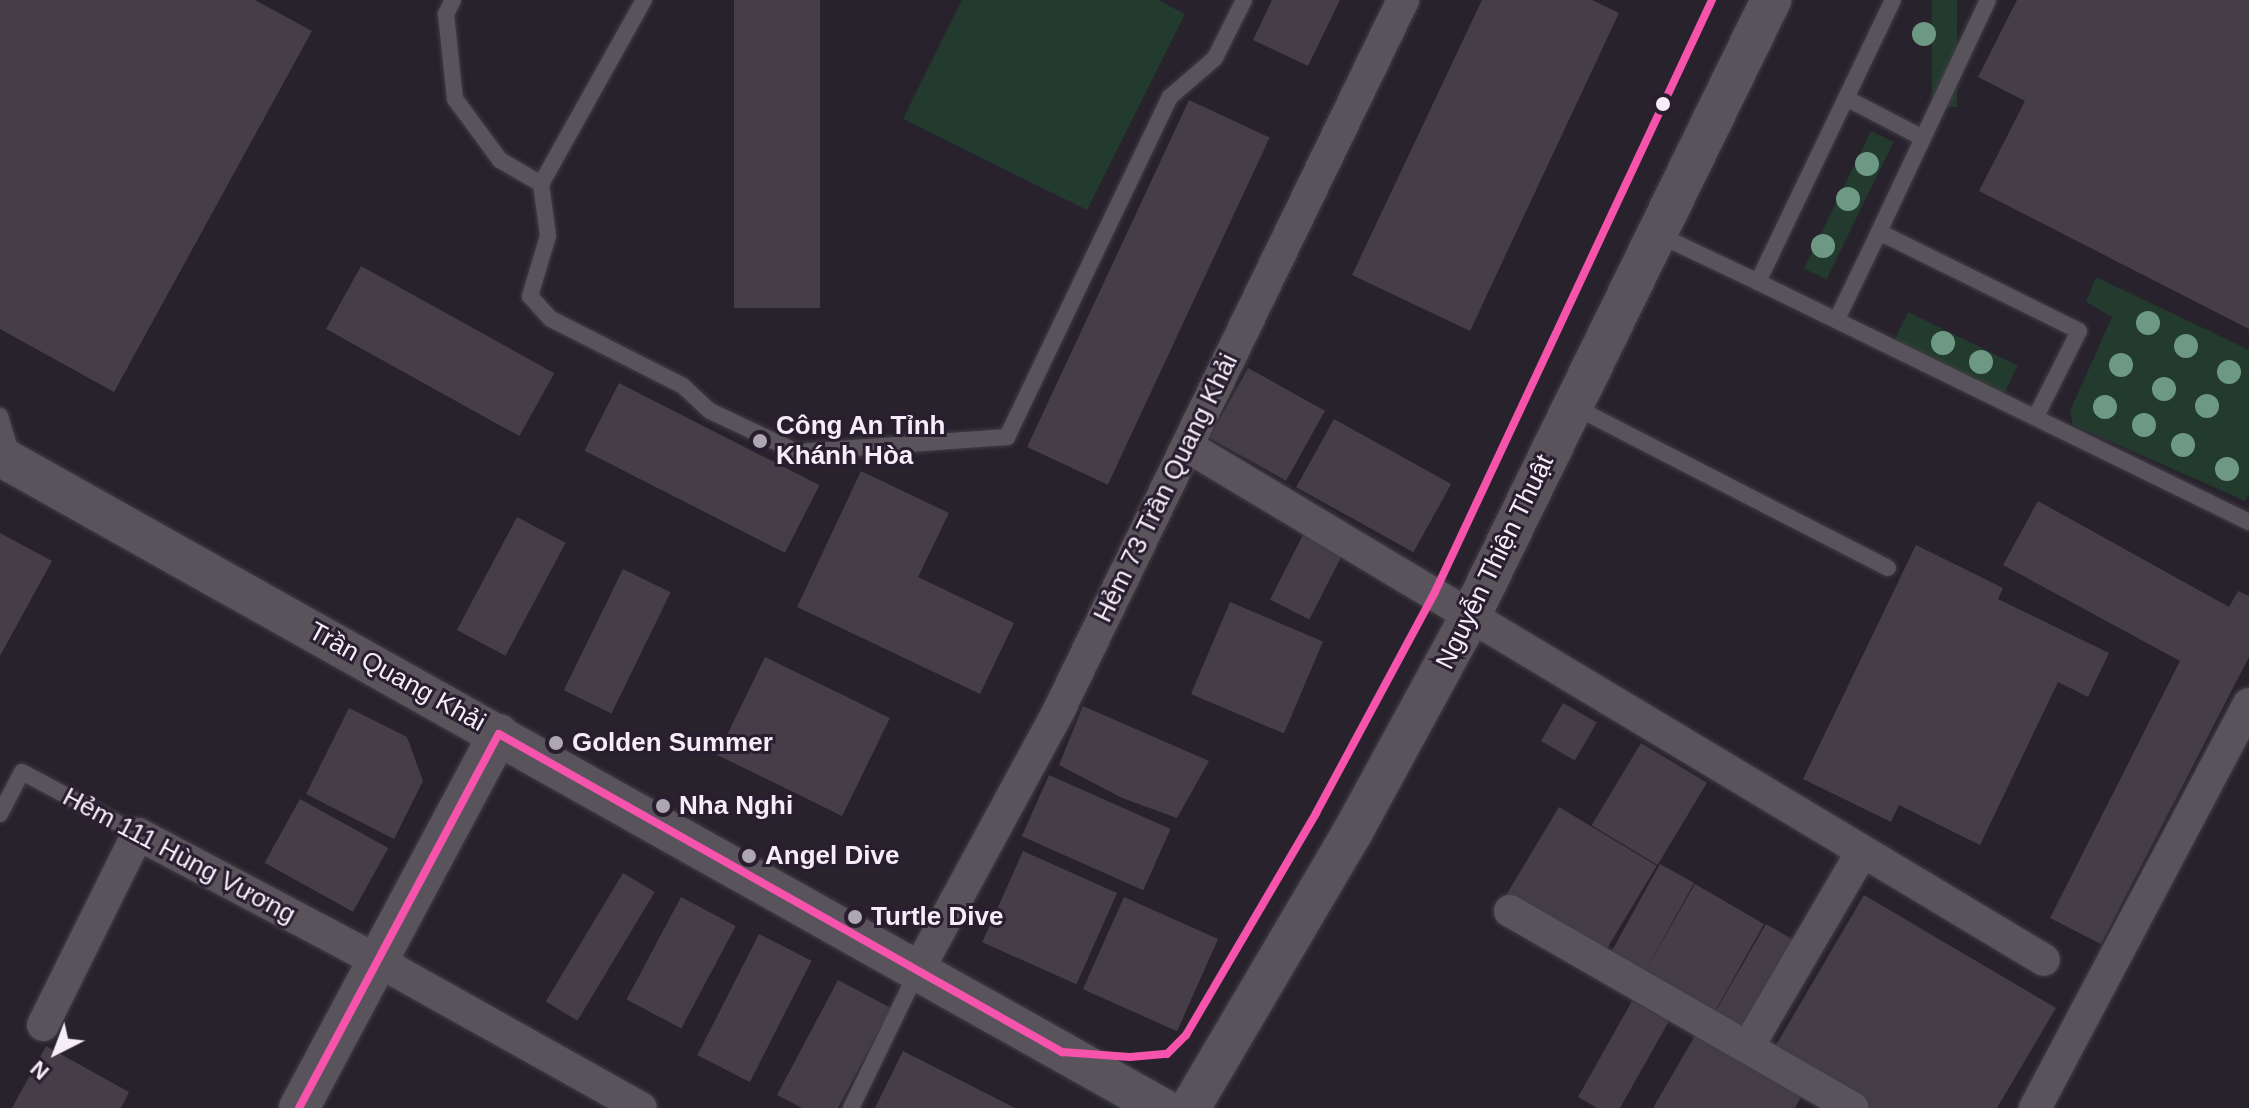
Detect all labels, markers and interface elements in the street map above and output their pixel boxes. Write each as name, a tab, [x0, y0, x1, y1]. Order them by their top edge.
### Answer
unlabelled marker	[1655, 96, 1671, 112]
street label: Hẻm 73 Trần Quang Khải	[1087, 348, 1245, 628]
place label: Công An Tỉnh Khánh Hòa	[776, 410, 946, 472]
marker: Công An Tỉnh Khánh Hòa	[751, 432, 769, 450]
street label: Nguyễn Thiện Thuật	[1429, 449, 1561, 675]
street label: Trần Quang Khải	[303, 616, 491, 738]
place label: Golden Summer	[572, 727, 773, 759]
marker: Golden Summer	[547, 734, 565, 752]
street label: Hẻm 111 Hùng Vương	[57, 781, 301, 931]
place label: Nha Nghi	[679, 790, 793, 822]
marker: Nha Nghi	[654, 797, 672, 815]
place label: Angel Dive	[765, 840, 899, 872]
marker: Angel Dive	[740, 847, 758, 865]
place label: Turtle Dive	[871, 901, 1003, 933]
marker: Turtle Dive	[846, 908, 864, 926]
north arrow	[16, 1012, 96, 1092]
text: N	[25, 1056, 54, 1085]

